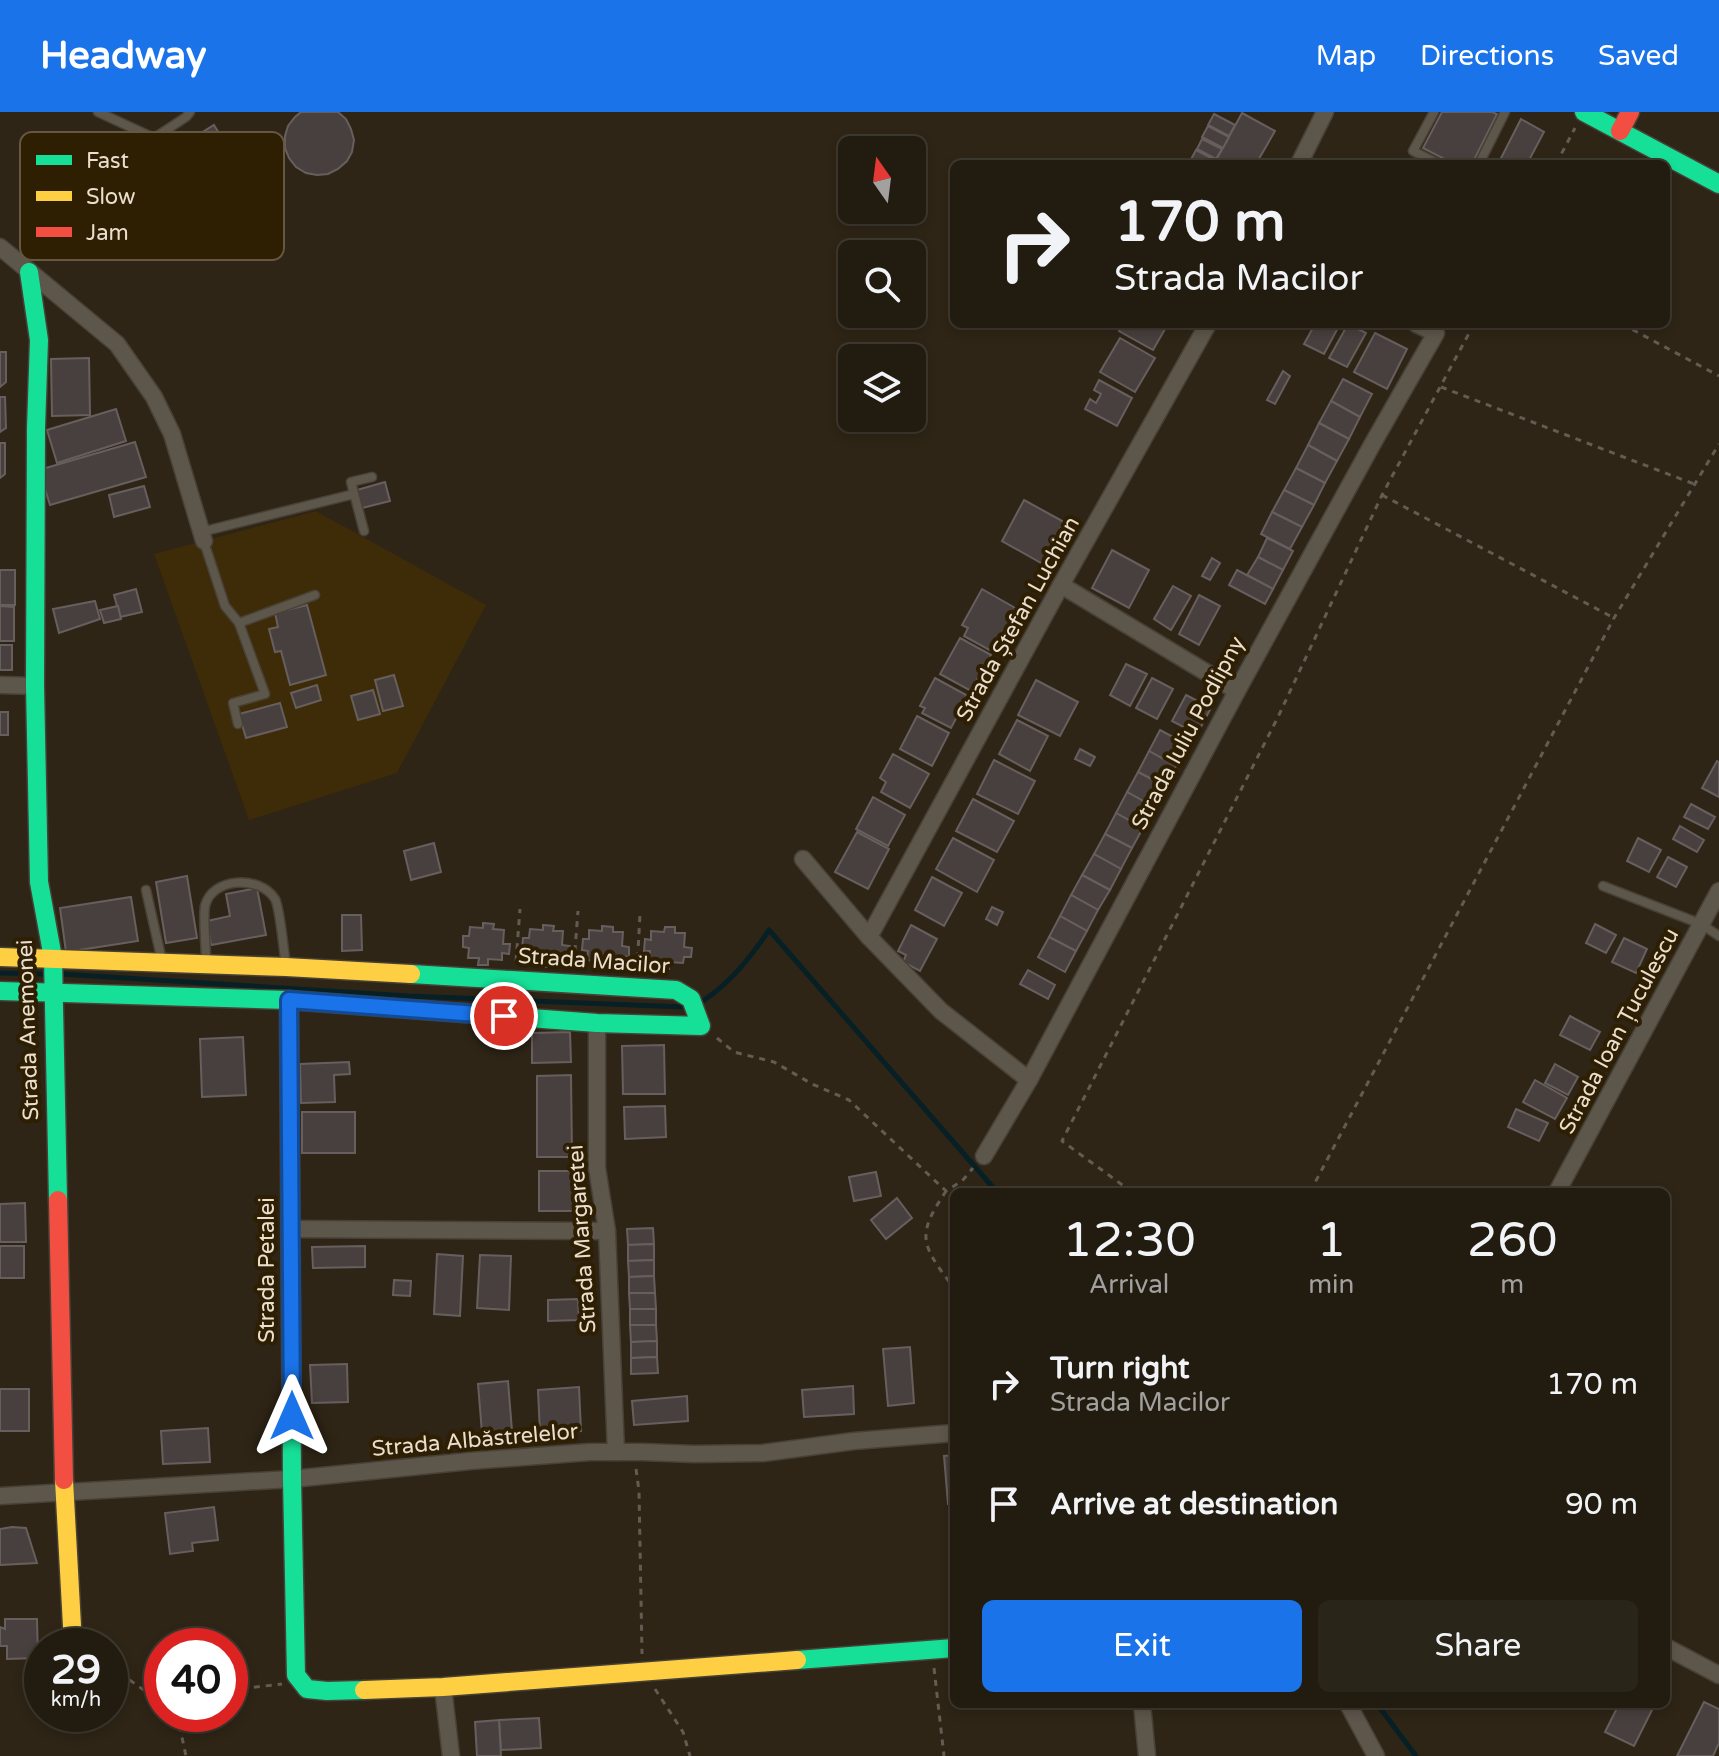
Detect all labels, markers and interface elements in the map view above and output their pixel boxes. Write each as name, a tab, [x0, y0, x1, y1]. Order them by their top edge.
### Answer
text: Headway	[40, 33, 206, 79]
text: Map	[1316, 39, 1376, 73]
text: Directions	[1420, 39, 1554, 73]
text: Saved	[1598, 39, 1679, 73]
legend	[20, 132, 284, 260]
north arrow	[838, 136, 926, 224]
map controls	[838, 136, 926, 432]
text: Fast	[86, 148, 129, 174]
text: Slow	[86, 184, 136, 210]
text: 170 m	[1114, 189, 1285, 256]
icon: right	[982, 192, 1086, 296]
text: Jam	[86, 220, 129, 246]
button: search	[838, 240, 926, 328]
text: Strada Macilor	[1114, 257, 1363, 300]
button: layers	[838, 344, 926, 432]
street label: Strada Ștefan Luchian	[951, 512, 1085, 726]
street label: Strada Iuliu Podlipny	[1126, 632, 1250, 834]
street label: Strada Ioan Țuculescu	[1554, 924, 1684, 1138]
street label: Strada Anemonei	[12, 939, 44, 1121]
street label: Strada Macilor	[517, 943, 671, 979]
pin	[470, 982, 538, 1050]
icon: arrive	[482, 994, 526, 1038]
street label: Strada Margaretei	[562, 1144, 602, 1334]
street label: Strada Petalei	[254, 1197, 280, 1343]
text: 12:30	[1063, 1212, 1196, 1270]
text: 1	[1316, 1212, 1346, 1270]
text: 260	[1467, 1212, 1557, 1270]
text: Arrival	[1089, 1269, 1169, 1300]
text: min	[1308, 1269, 1354, 1300]
text: m	[1500, 1269, 1524, 1300]
text: Turn right	[1050, 1350, 1190, 1387]
icon: right	[982, 1362, 1026, 1406]
text: 170 m	[1546, 1366, 1638, 1403]
position arrow	[250, 1374, 334, 1458]
text: Strada Macilor	[1050, 1387, 1230, 1418]
street label: Strada Albăstrelelor	[371, 1418, 580, 1462]
icon: arrive	[982, 1482, 1026, 1526]
text: Arrive at destination	[1050, 1486, 1338, 1523]
text: 90 m	[1565, 1486, 1638, 1523]
button: Exit	[982, 1600, 1302, 1692]
button: Share	[1318, 1600, 1638, 1692]
speed limit sign: 40	[144, 1628, 248, 1732]
text: 29	[51, 1646, 101, 1694]
text: km/h	[51, 1688, 101, 1712]

